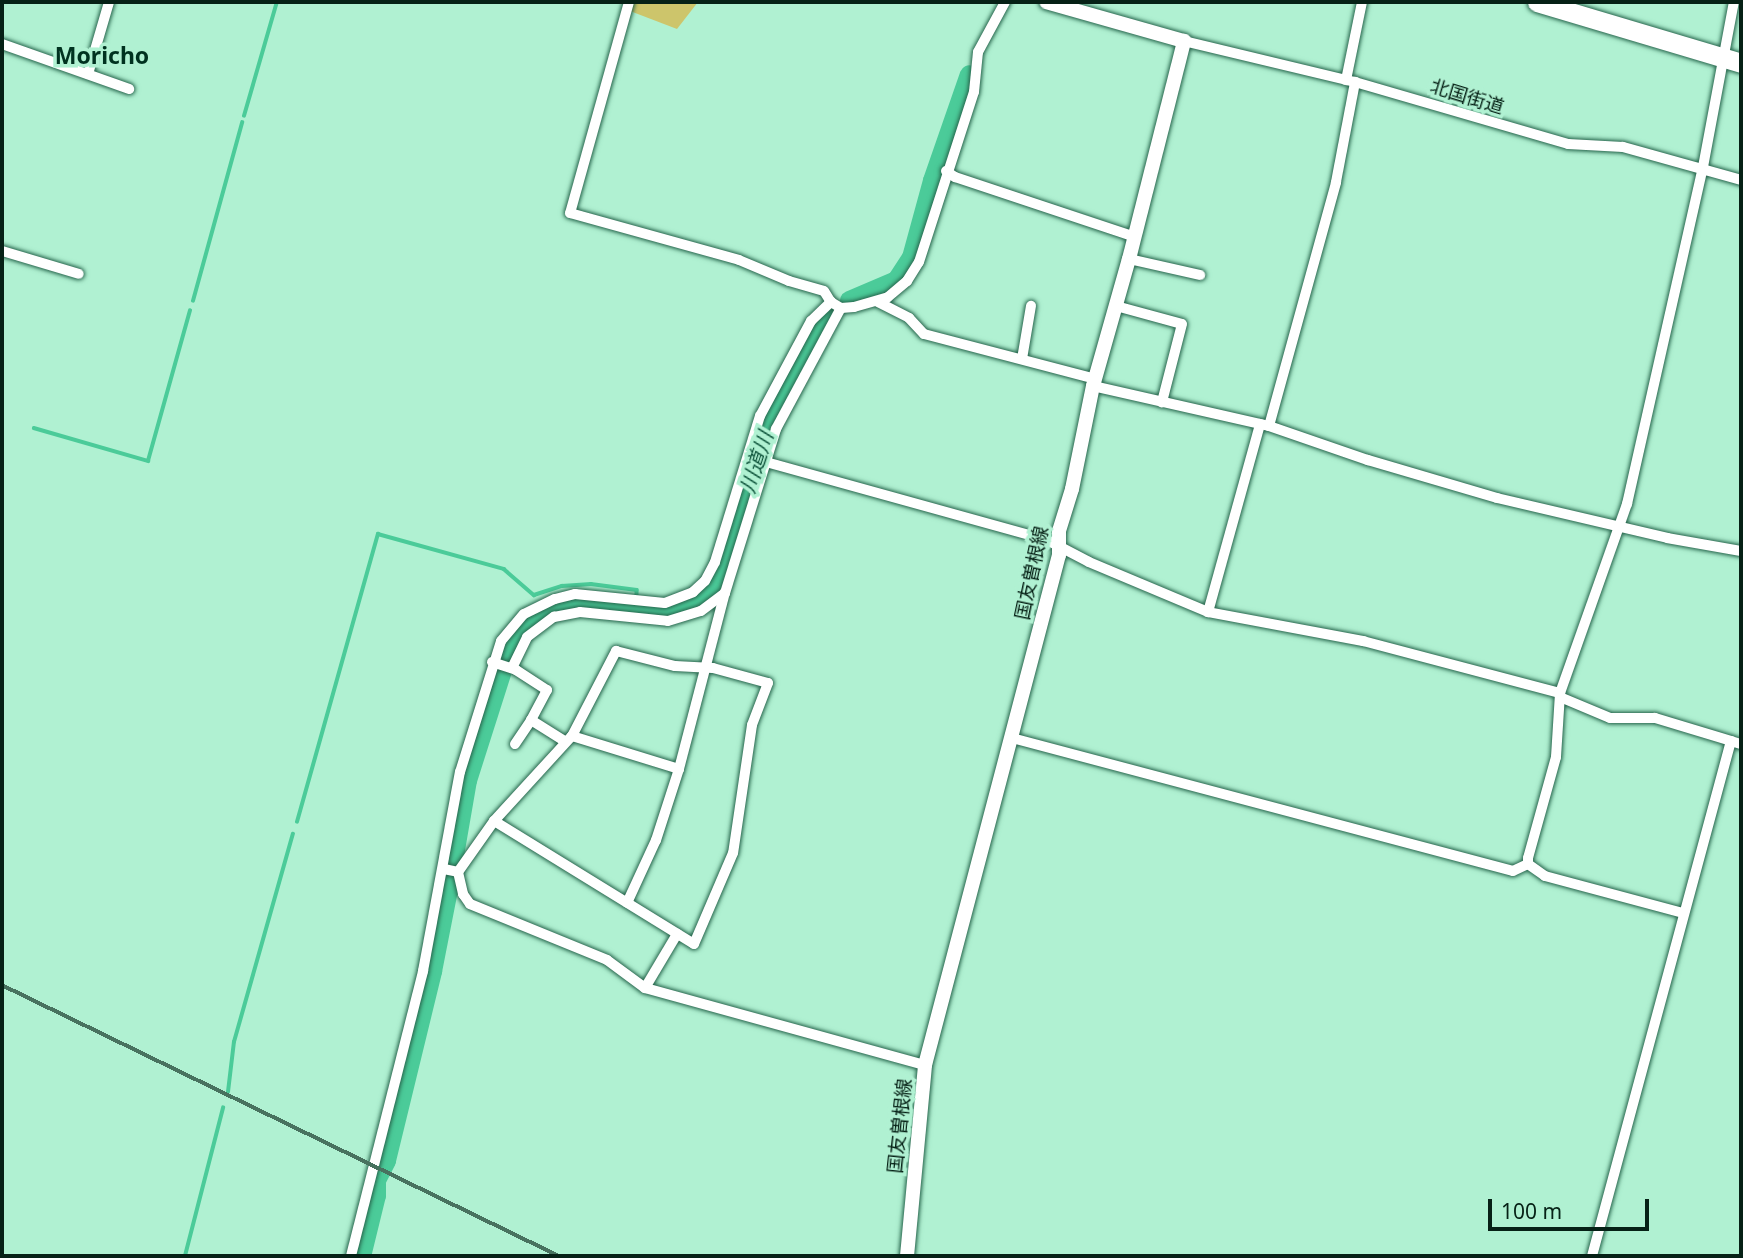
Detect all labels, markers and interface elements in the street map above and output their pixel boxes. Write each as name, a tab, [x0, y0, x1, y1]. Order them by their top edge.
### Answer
district label: Moricho	[55, 41, 149, 69]
street label: 北国街道	[1427, 75, 1507, 119]
water label: 川道川	[734, 428, 778, 496]
street label: 国友曽根線	[1011, 524, 1053, 622]
street label: 国友曽根線	[884, 1078, 916, 1174]
scale bar	[1491, 1184, 1652, 1228]
text: 100 m	[1501, 1197, 1562, 1225]

